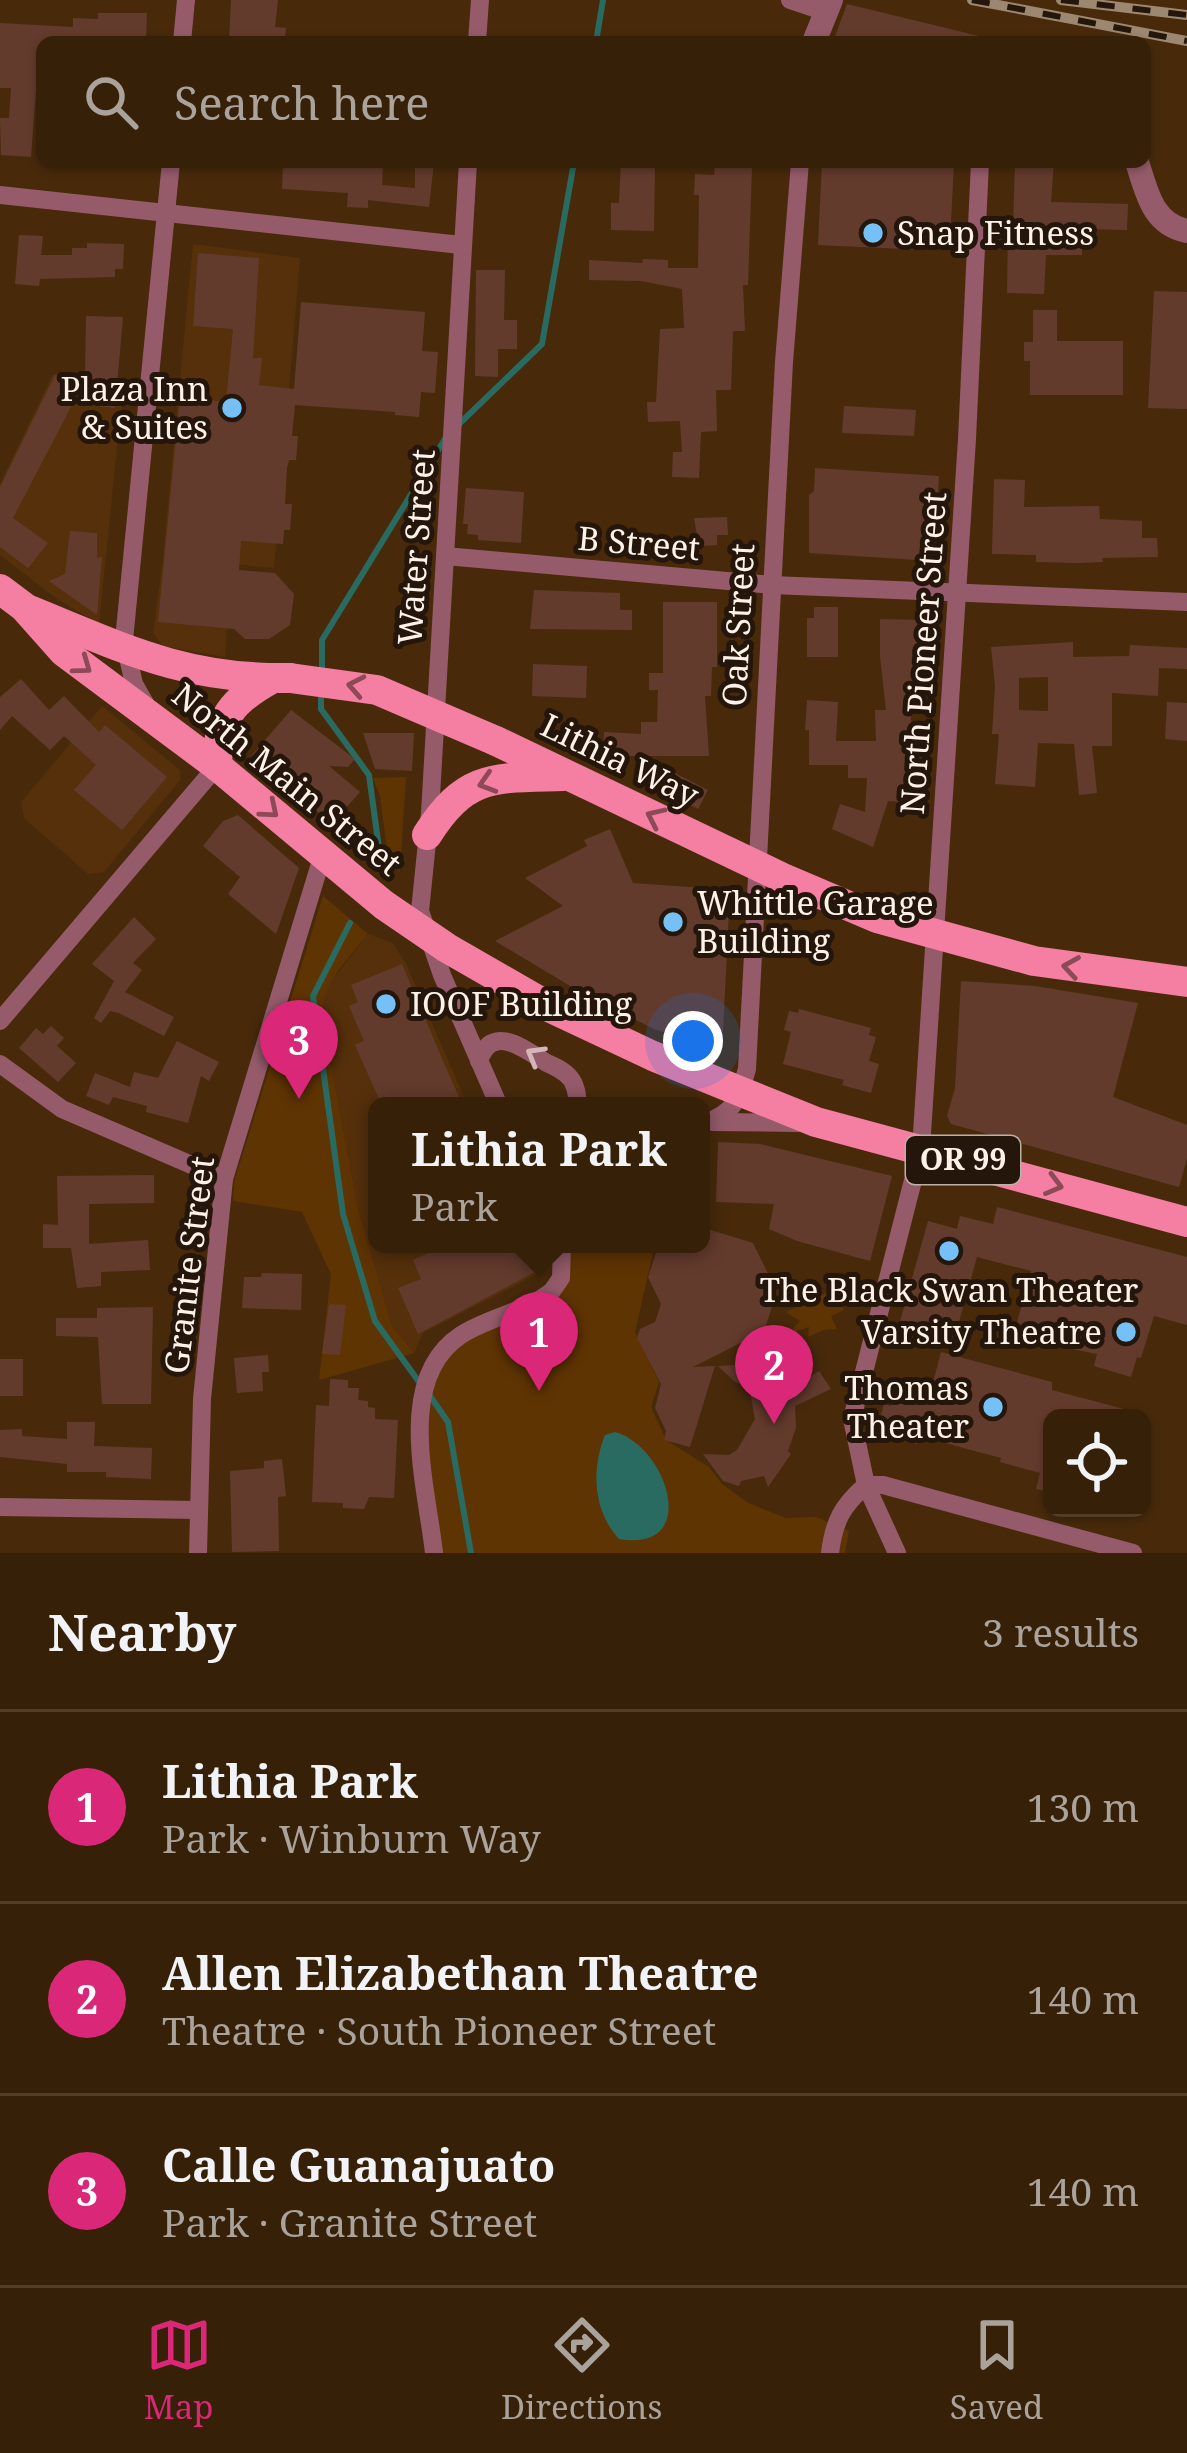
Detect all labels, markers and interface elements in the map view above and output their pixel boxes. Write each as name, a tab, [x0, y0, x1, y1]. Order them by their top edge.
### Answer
search box	[36, 36, 1151, 168]
icon: search	[78, 69, 144, 135]
text: Search here	[174, 72, 429, 133]
place label: Snap Fitness	[897, 210, 1094, 255]
marker: Snap Fitness	[860, 220, 886, 246]
place label: Plaza Inn & Suites	[61, 366, 208, 449]
marker: Plaza Inn & Suites	[219, 395, 245, 421]
street label: Water Street	[386, 448, 445, 646]
street label: North Pioneer Street	[889, 490, 956, 816]
street label: B Street	[576, 515, 702, 570]
street label: Oak Street	[711, 542, 764, 708]
one-way arrow	[70, 651, 91, 673]
street label: North Main Street	[163, 672, 411, 885]
one-way arrow	[347, 674, 367, 700]
street label: Lithia Way	[534, 702, 707, 817]
one-way arrow	[477, 769, 498, 794]
one-way arrow	[257, 796, 279, 818]
one-way arrow	[646, 808, 667, 831]
place label: Whittle Garage Building	[697, 880, 934, 963]
marker: Whittle Garage Building	[660, 909, 686, 935]
one-way arrow	[1061, 956, 1081, 981]
place label: IOOF Building	[410, 981, 633, 1026]
marker: IOOF Building	[373, 991, 399, 1017]
pin: 3	[260, 1000, 338, 1099]
your location	[663, 1011, 723, 1071]
one-way arrow	[526, 1047, 548, 1070]
popup	[368, 1097, 710, 1253]
text: Lithia Park	[411, 1118, 667, 1179]
road number: OR 99	[906, 1136, 1020, 1184]
street label: Granite Street	[153, 1154, 224, 1376]
one-way arrow	[1043, 1171, 1063, 1196]
text: Park	[411, 1179, 498, 1232]
marker: The Black Swan Theater	[936, 1238, 962, 1264]
place label: The Black Swan Theater	[760, 1267, 1139, 1312]
pin: 1	[500, 1292, 578, 1391]
place label: Varsity Theatre	[861, 1309, 1102, 1354]
marker: Varsity Theatre	[1113, 1319, 1139, 1345]
pin: 2	[735, 1325, 813, 1424]
place label: Thomas Theater	[844, 1365, 969, 1448]
marker: Thomas Theater	[980, 1394, 1006, 1420]
map controls	[1043, 1409, 1151, 1517]
button: locate	[1043, 1409, 1151, 1517]
text: Nearby	[48, 1596, 236, 1666]
text: 3 results	[982, 1605, 1139, 1658]
text: Lithia Park	[162, 1750, 418, 1811]
text: 1	[76, 1780, 98, 1833]
text: 130 m	[1027, 1780, 1139, 1833]
text: Park · Winburn Way	[162, 1811, 541, 1864]
text: Allen Elizabethan Theatre	[162, 1942, 758, 2003]
text: 2	[76, 1972, 98, 2025]
text: 140 m	[1027, 1972, 1139, 2025]
text: Theatre · South Pioneer Street	[162, 2003, 716, 2056]
text: Calle Guanajuato	[162, 2134, 555, 2195]
text: 3	[76, 2164, 98, 2217]
text: 140 m	[1027, 2164, 1139, 2217]
text: Park · Granite Street	[162, 2195, 537, 2248]
tab: Map	[144, 2312, 214, 2429]
tab: Directions	[501, 2312, 662, 2429]
tab: Saved	[950, 2312, 1043, 2429]

